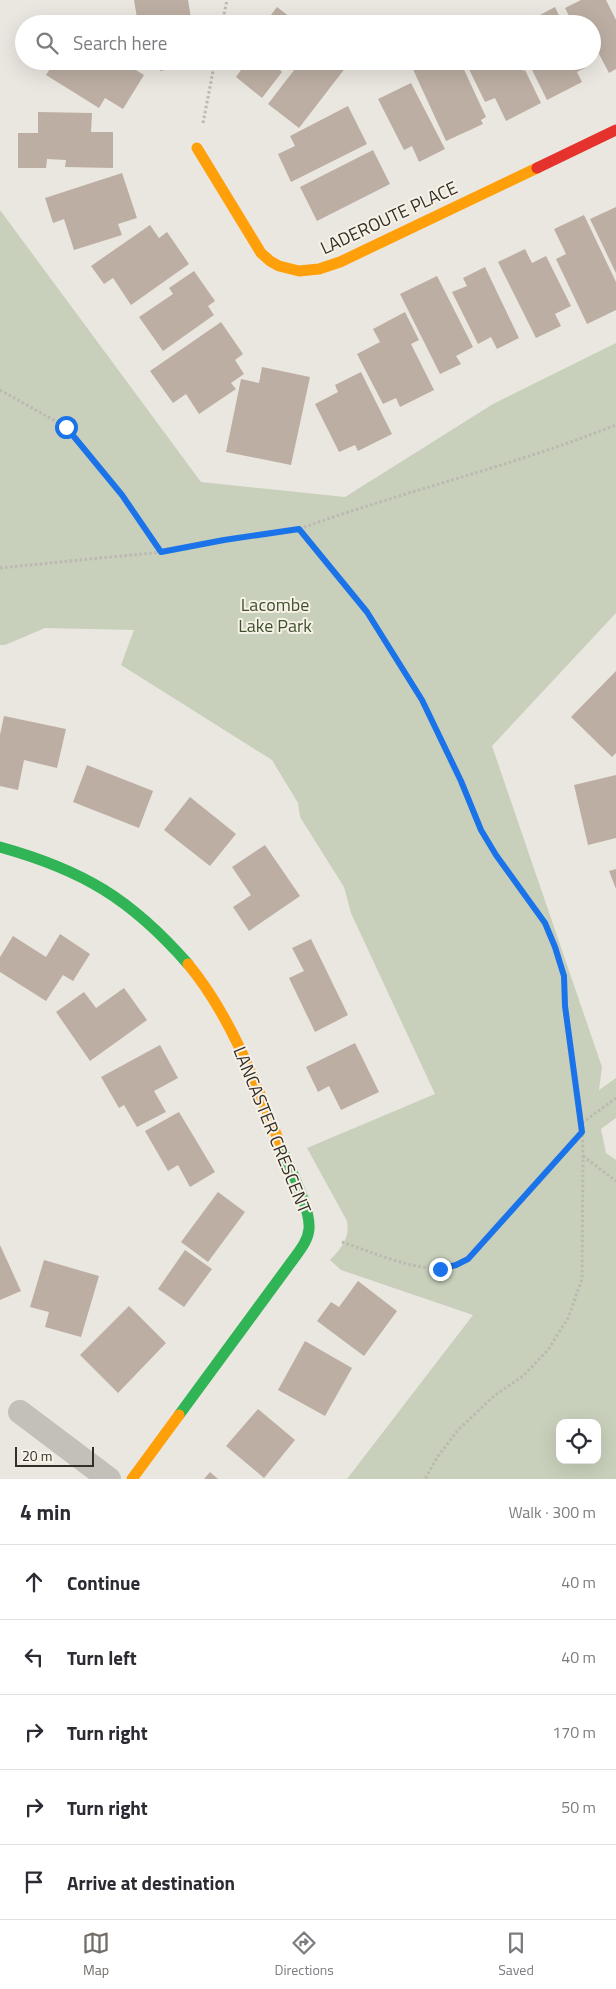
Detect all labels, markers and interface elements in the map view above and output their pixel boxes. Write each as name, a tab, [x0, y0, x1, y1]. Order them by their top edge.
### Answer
search box	[15, 15, 601, 70]
text: Search here	[73, 28, 167, 57]
icon: search	[33, 29, 61, 57]
street label: LADEROUTE PLACE	[316, 174, 462, 261]
route start	[55, 416, 78, 439]
park label: Lacombe Lake Park	[238, 591, 312, 639]
street label: LANCASTER CRESCENT	[227, 1042, 319, 1218]
route end	[429, 1258, 452, 1281]
map controls	[556, 1419, 601, 1464]
button: locate	[556, 1419, 601, 1464]
scale bar	[15, 1444, 94, 1467]
text: 20 m	[22, 1445, 52, 1466]
text: 4 min	[20, 1496, 71, 1528]
text: Walk · 300 m	[508, 1500, 596, 1524]
icon: ahead	[20, 1568, 48, 1596]
text: Continue	[67, 1568, 140, 1597]
text: 40 m	[561, 1570, 596, 1594]
icon: left	[20, 1643, 48, 1671]
text: Turn left	[67, 1643, 137, 1672]
text: 40 m	[561, 1645, 596, 1669]
icon: right	[20, 1718, 48, 1746]
text: Turn right	[67, 1718, 148, 1747]
text: 170 m	[552, 1720, 596, 1744]
icon: right	[20, 1793, 48, 1821]
text: Turn right	[67, 1793, 148, 1822]
text: 50 m	[561, 1795, 596, 1819]
icon: arrive	[20, 1868, 48, 1896]
text: Arrive at destination	[67, 1868, 235, 1897]
tab: Map	[82, 1929, 110, 1980]
tab: Directions	[274, 1929, 334, 1980]
tab: Saved	[498, 1929, 534, 1980]

